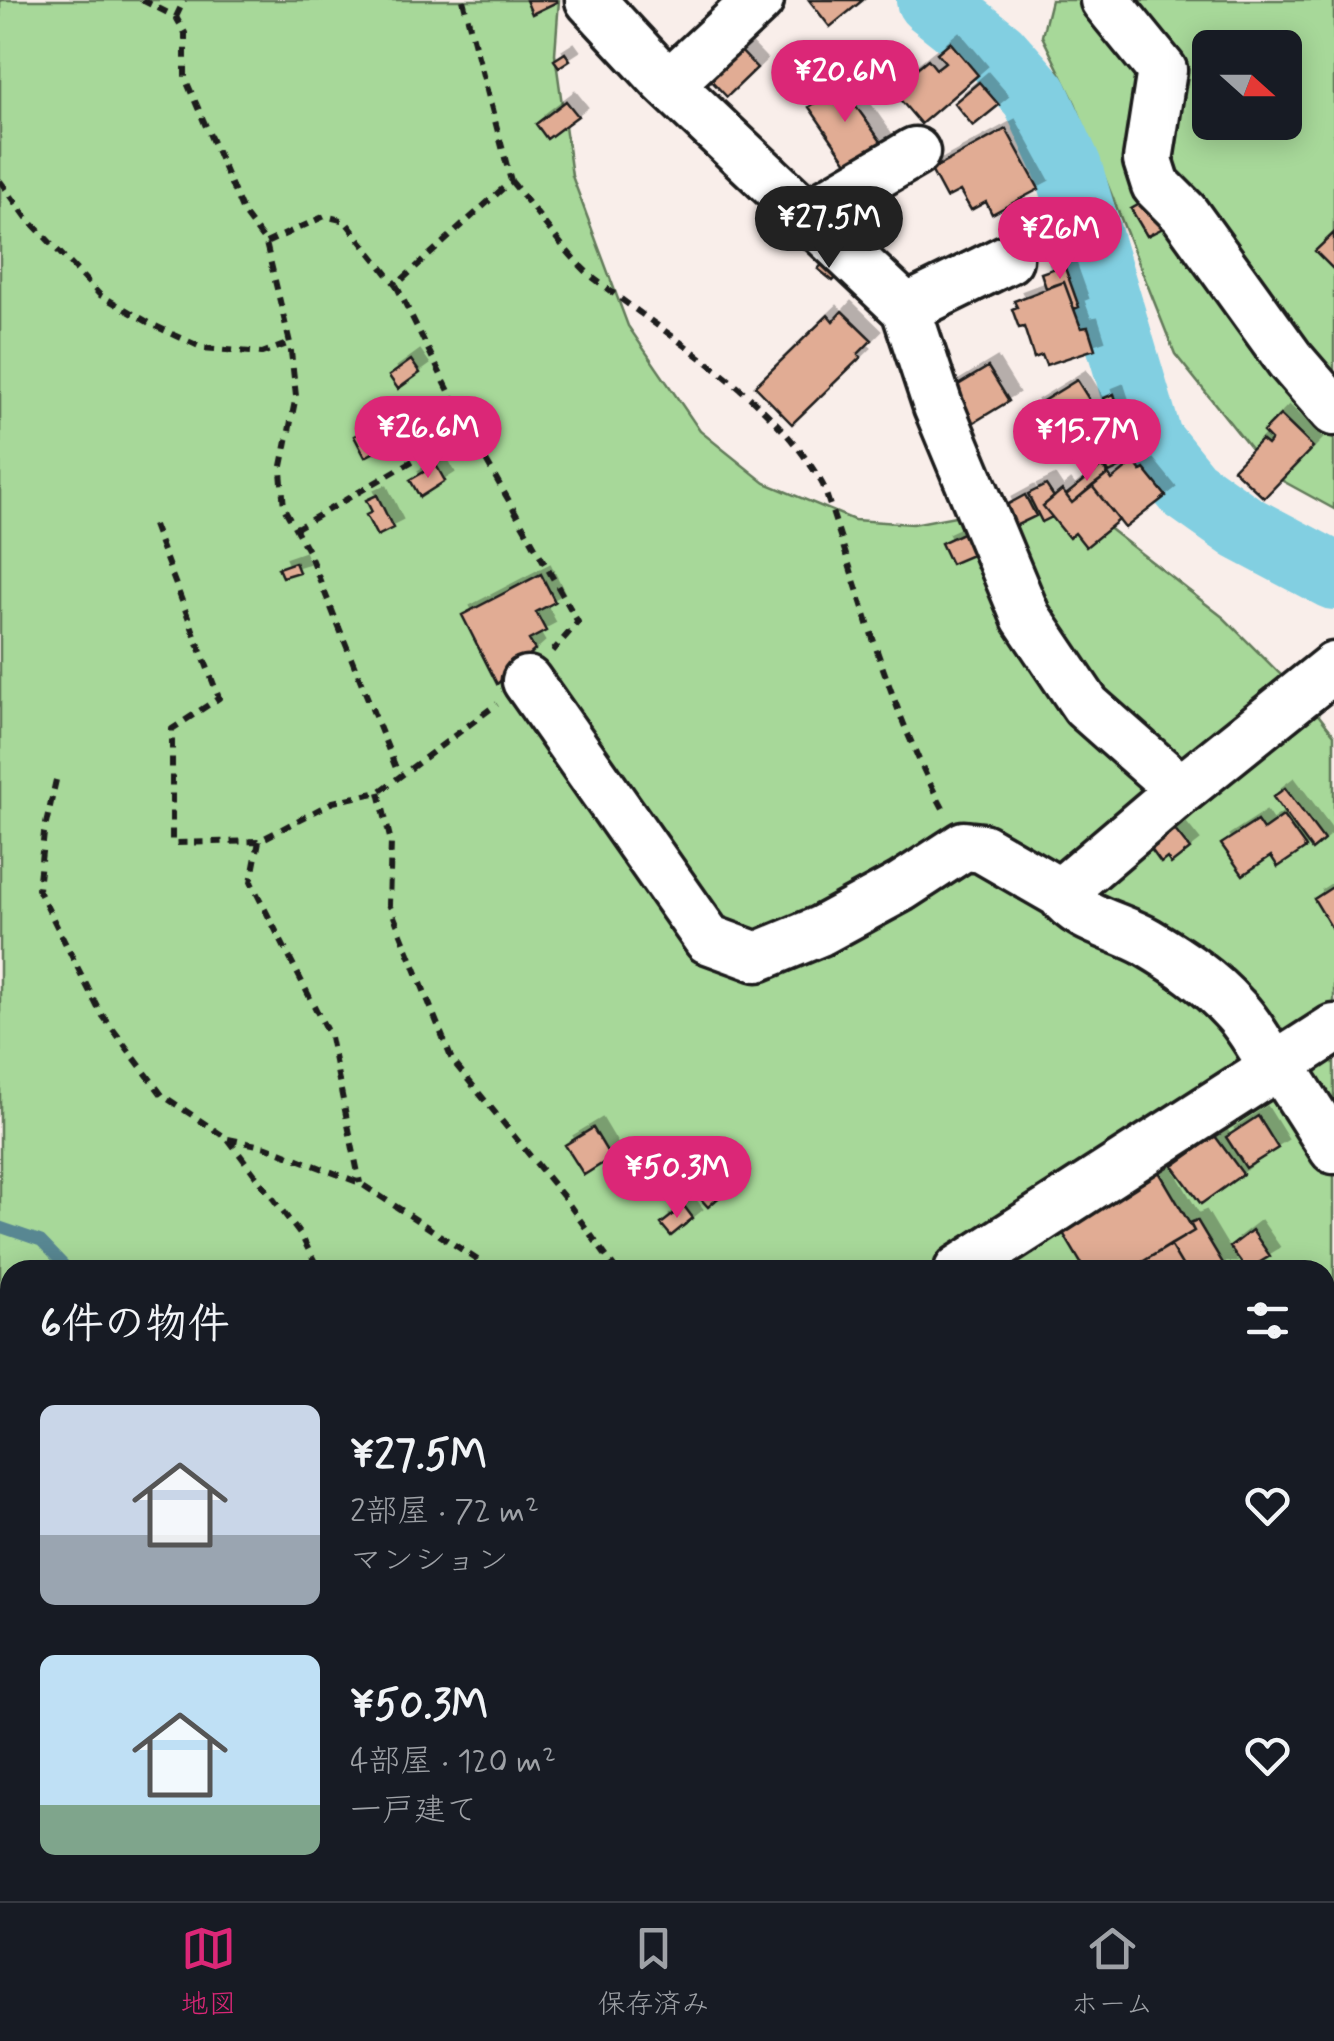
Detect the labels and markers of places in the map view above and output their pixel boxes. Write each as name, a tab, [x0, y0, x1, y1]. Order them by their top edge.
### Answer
pin: ¥20.6M	[764, 40, 926, 125]
pin: ¥27.5M	[748, 186, 910, 271]
pin: ¥26M	[1001, 197, 1119, 282]
pin: ¥26.6M	[347, 396, 509, 481]
pin: ¥15.7M	[1006, 399, 1168, 484]
pin: ¥50.3M	[596, 1136, 758, 1221]

